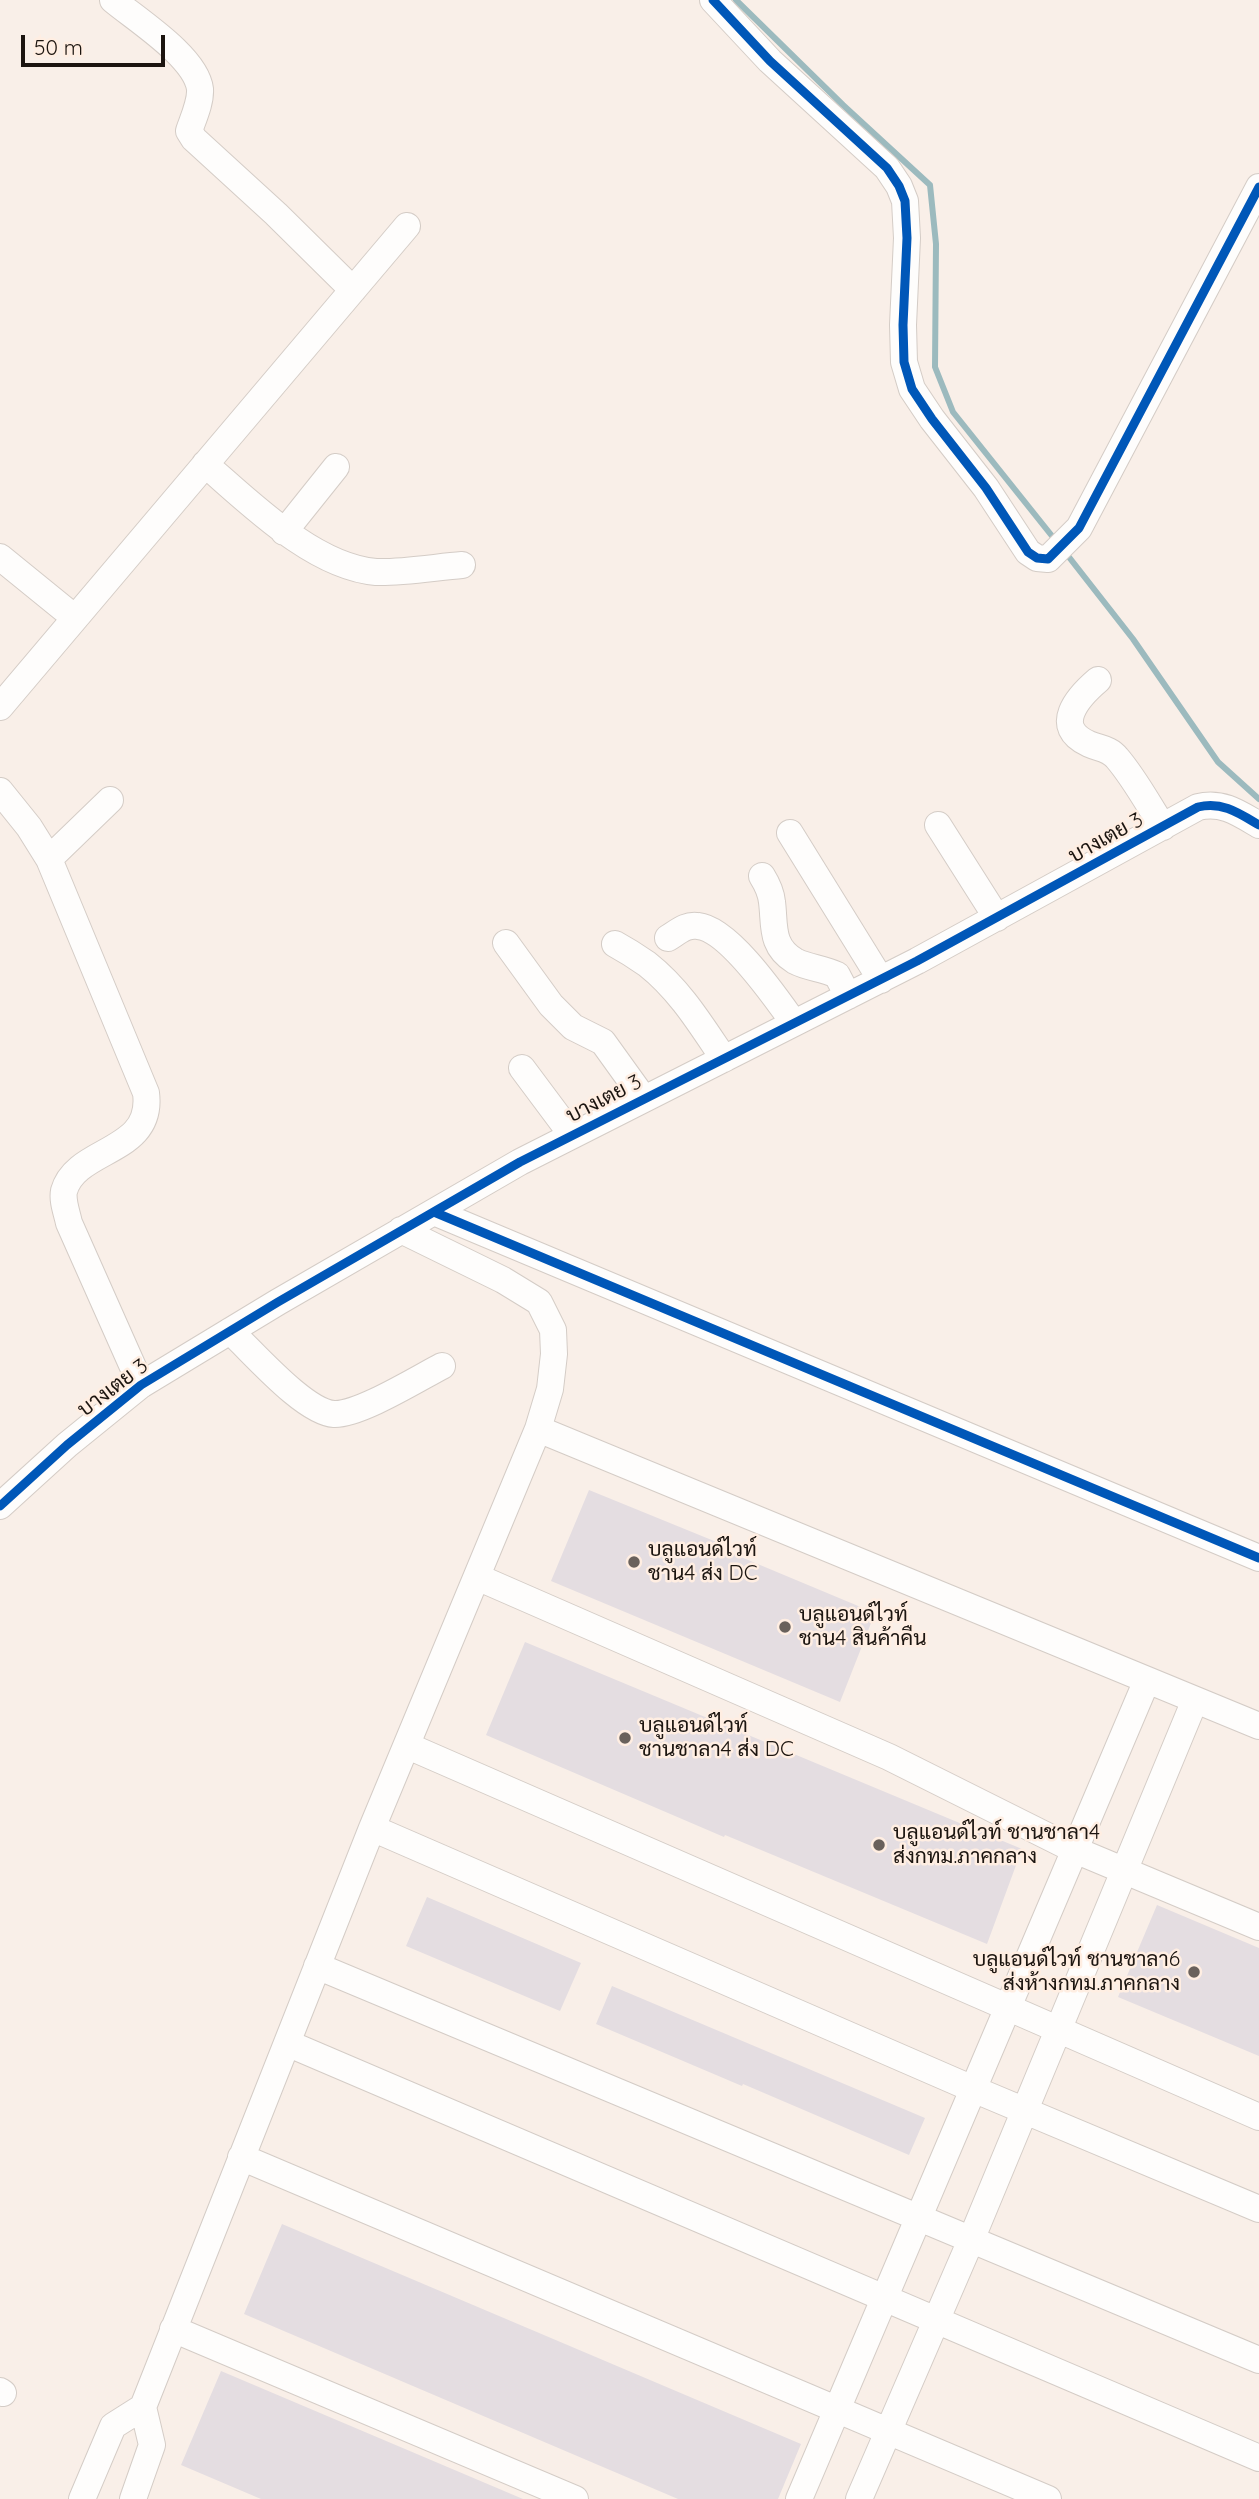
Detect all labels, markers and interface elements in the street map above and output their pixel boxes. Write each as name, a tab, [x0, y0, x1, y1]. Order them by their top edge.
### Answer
scale bar	[24, 21, 168, 65]
text: 50 m	[34, 34, 83, 60]
street label: บางเตย 3	[1064, 807, 1148, 869]
street label: บางเตย 3	[562, 1069, 646, 1129]
street label: บางเตย 3	[73, 1353, 153, 1423]
place label: บลูแอนด์ไวท์ ชาน4 ส่ง DC	[648, 1537, 757, 1587]
marker: บลูแอนด์ไวท์ ชาน4 ส่ง DC	[626, 1554, 642, 1570]
place label: บลูแอนด์ไวท์ ชาน4 สินค้าคืน	[799, 1602, 927, 1652]
marker: บลูแอนด์ไวท์ ชาน4 สินค้าคืน	[777, 1619, 793, 1635]
place label: บลูแอนด์ไวท์ ชานชาลา4 ส่ง DC	[639, 1713, 794, 1763]
marker: บลูแอนด์ไวท์ ชานชาลา4 ส่ง DC	[617, 1730, 633, 1746]
place label: บลูแอนด์ไวท์ ชานชาลา4 ส่งกทม.ภาคกลาง	[893, 1820, 1100, 1870]
marker: บลูแอนด์ไวท์ ชานชาลา4 ส่งกทม.ภาคกลาง	[871, 1837, 887, 1853]
place label: บลูแอนด์ไวท์ ชานชาลา6 ส่งห้างกทม.ภาคกลาง	[973, 1947, 1180, 1997]
marker: บลูแอนด์ไวท์ ชานชาลา6 ส่งห้างกทม.ภาคกลาง	[1186, 1964, 1202, 1980]

